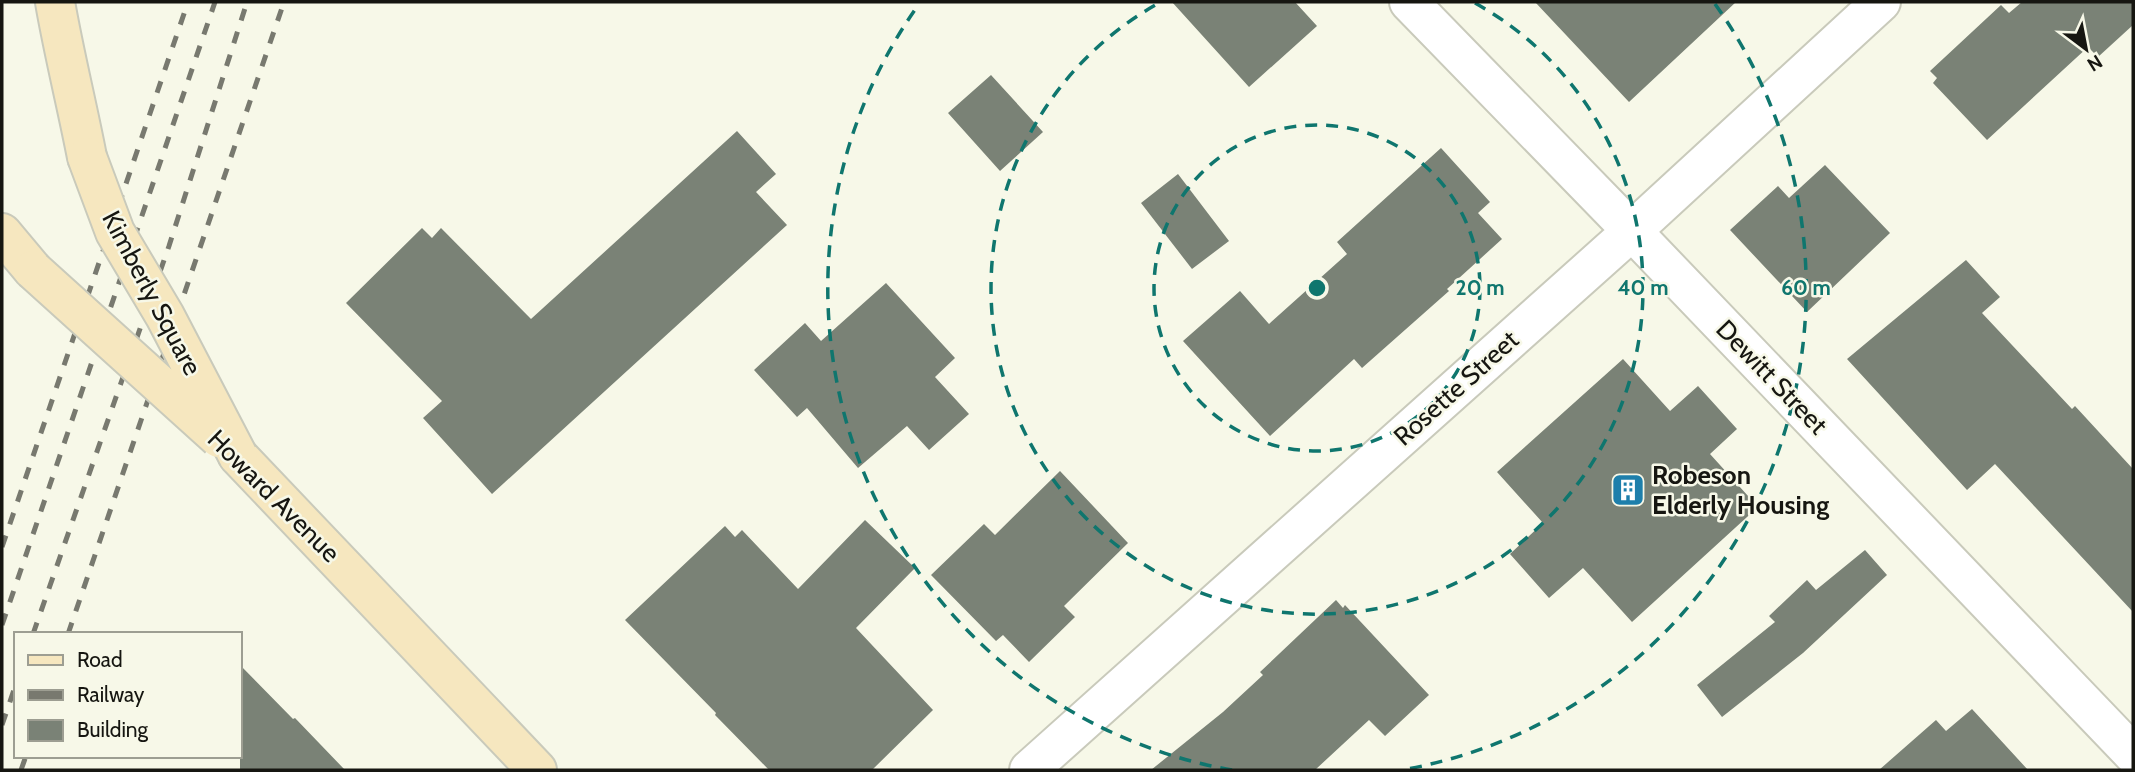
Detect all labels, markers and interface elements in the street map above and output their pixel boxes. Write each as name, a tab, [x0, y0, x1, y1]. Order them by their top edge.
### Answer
north arrow	[2051, 14, 2121, 84]
text: N	[2083, 50, 2107, 76]
street label: Kimberly Square	[95, 205, 209, 381]
text: 20 m	[1456, 275, 1504, 300]
text: 40 m	[1618, 275, 1668, 300]
text: 60 m	[1781, 275, 1831, 300]
centre of rings	[1305, 276, 1329, 300]
street label: Dewitt Street	[1710, 313, 1835, 441]
street label: Rosette Street	[1387, 323, 1525, 452]
street label: Howard Avenue	[201, 423, 347, 569]
place label: Robeson Elderly Housing	[1652, 459, 1829, 521]
building icon: Robeson Elderly Housing	[1609, 471, 1647, 509]
legend	[14, 632, 242, 758]
text: Road	[77, 647, 123, 672]
text: Railway	[77, 682, 145, 707]
text: Building	[77, 717, 149, 742]

